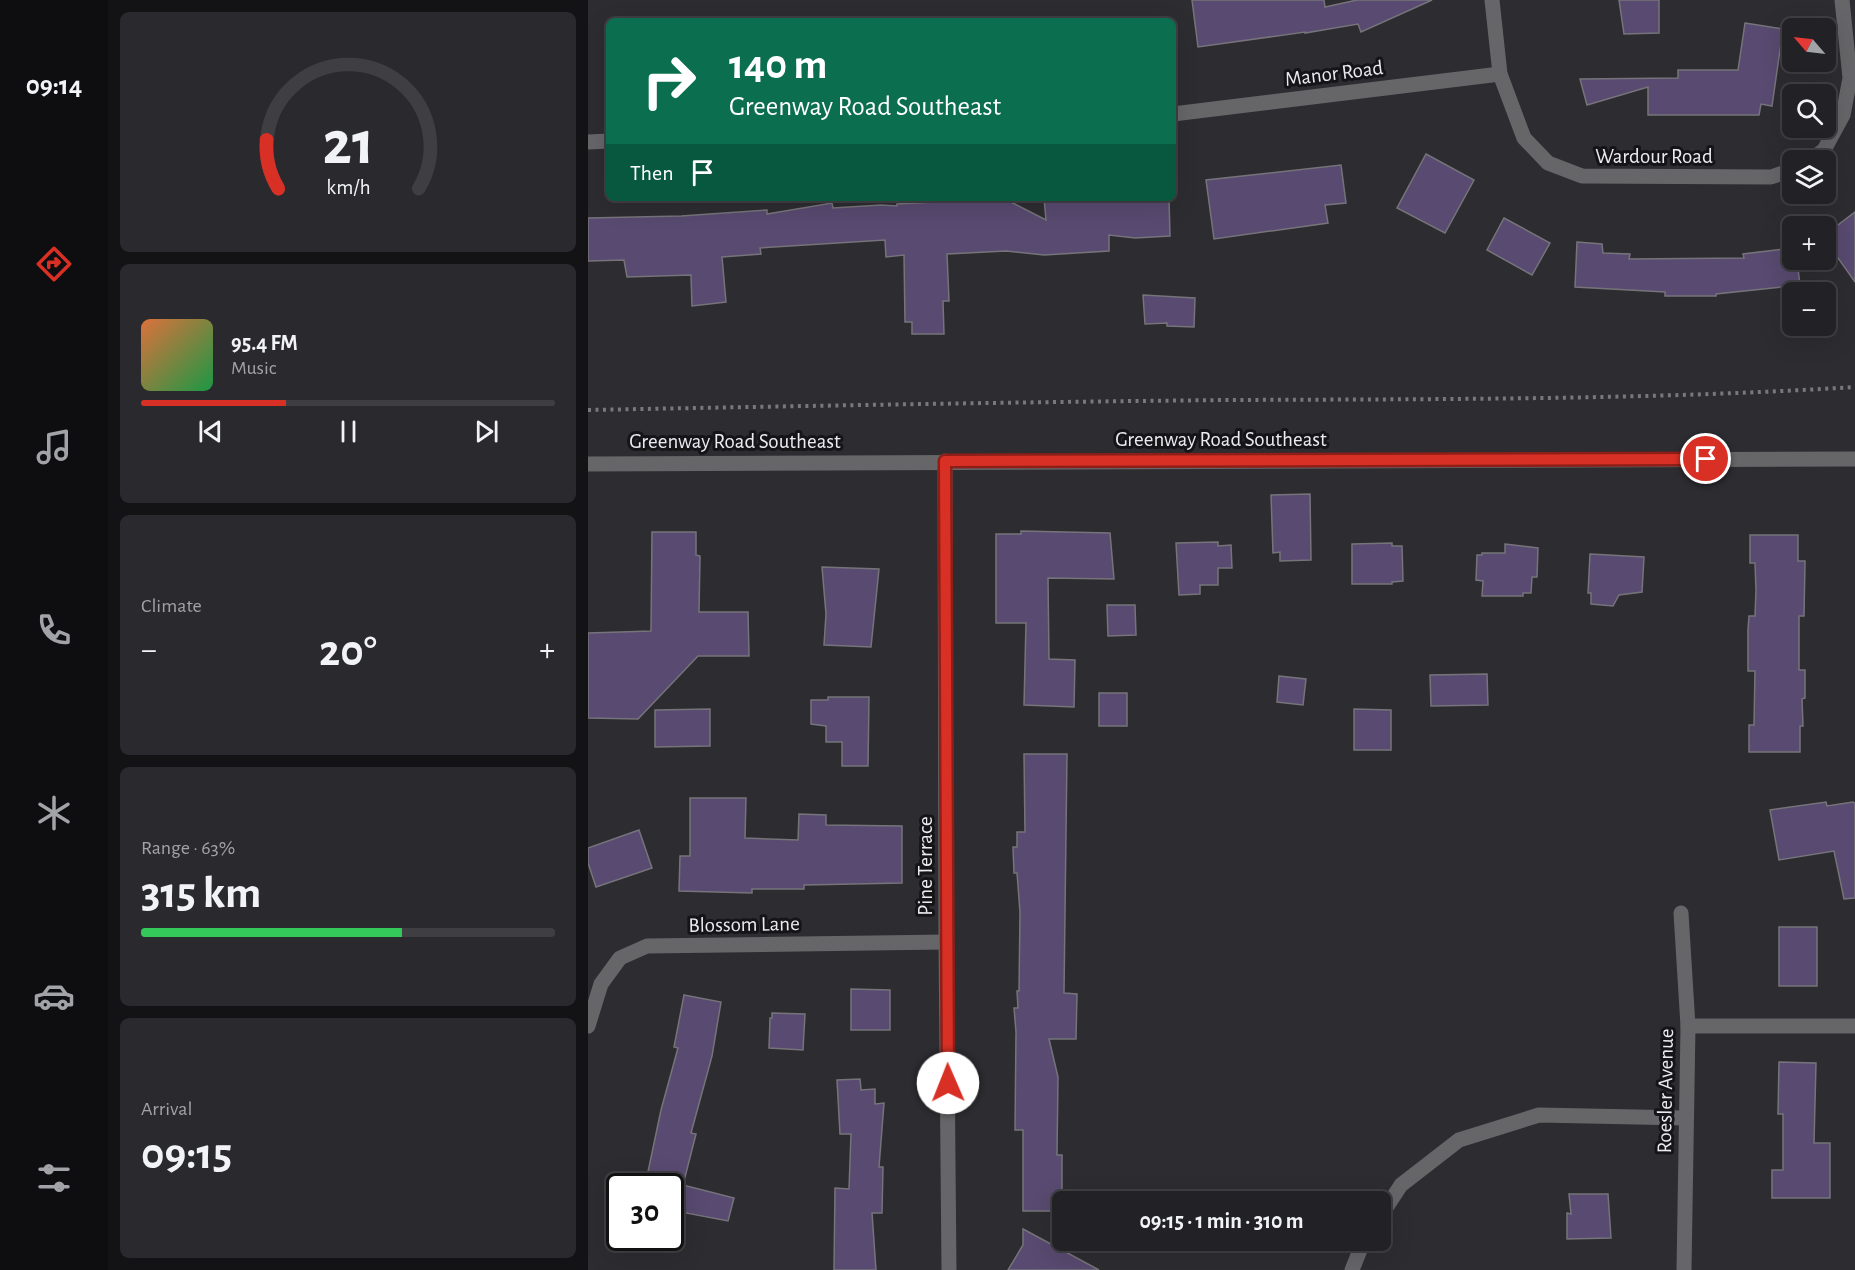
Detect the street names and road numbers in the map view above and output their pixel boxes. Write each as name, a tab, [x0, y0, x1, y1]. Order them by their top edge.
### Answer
street label: Manor Road	[1284, 57, 1384, 90]
street label: Wardour Road	[1595, 146, 1713, 167]
street label: Greenway Road Southeast	[1115, 429, 1327, 450]
street label: Greenway Road Southeast	[629, 431, 841, 452]
street label: Pine Terrace	[915, 816, 936, 916]
street label: Blossom Lane	[688, 913, 800, 936]
street label: Roesler Avenue	[1654, 1028, 1677, 1154]

